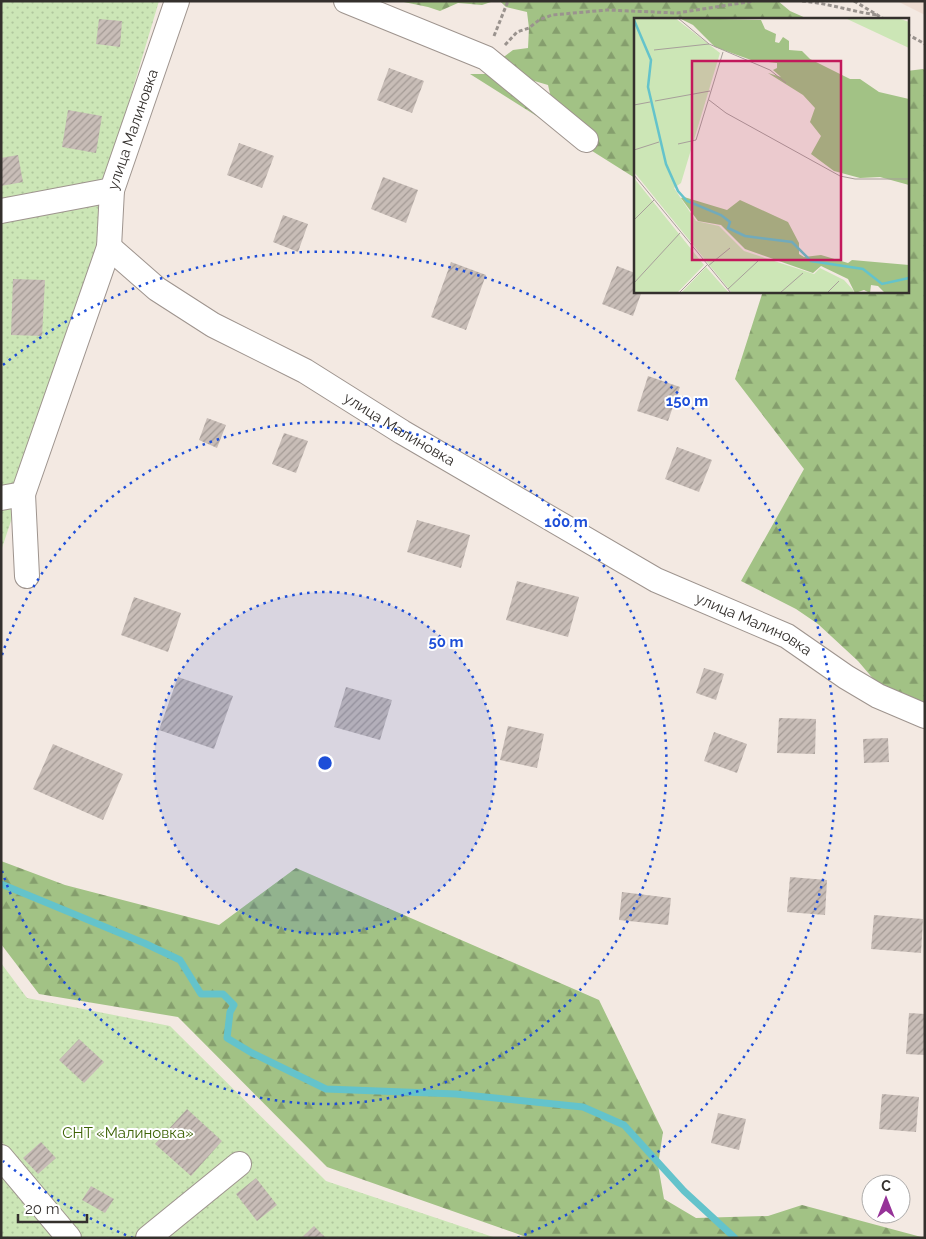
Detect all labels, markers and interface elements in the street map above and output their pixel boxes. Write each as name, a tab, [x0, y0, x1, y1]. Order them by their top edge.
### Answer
inset map	[634, 18, 908, 292]
street label: улица Малиновка	[104, 67, 162, 192]
street label: улица Малиновка	[340, 389, 458, 470]
text: 150 m	[666, 392, 708, 410]
text: 100 m	[544, 513, 588, 531]
street label: улица Малиновка	[693, 589, 815, 659]
text: 50 m	[428, 633, 464, 651]
centre of rings	[316, 754, 334, 772]
park label: СНТ «Малиновка»	[62, 1124, 194, 1142]
north arrow	[861, 1174, 911, 1224]
text: С	[881, 1178, 891, 1194]
scale bar	[18, 1192, 86, 1224]
text: 20 m	[25, 1200, 60, 1218]

